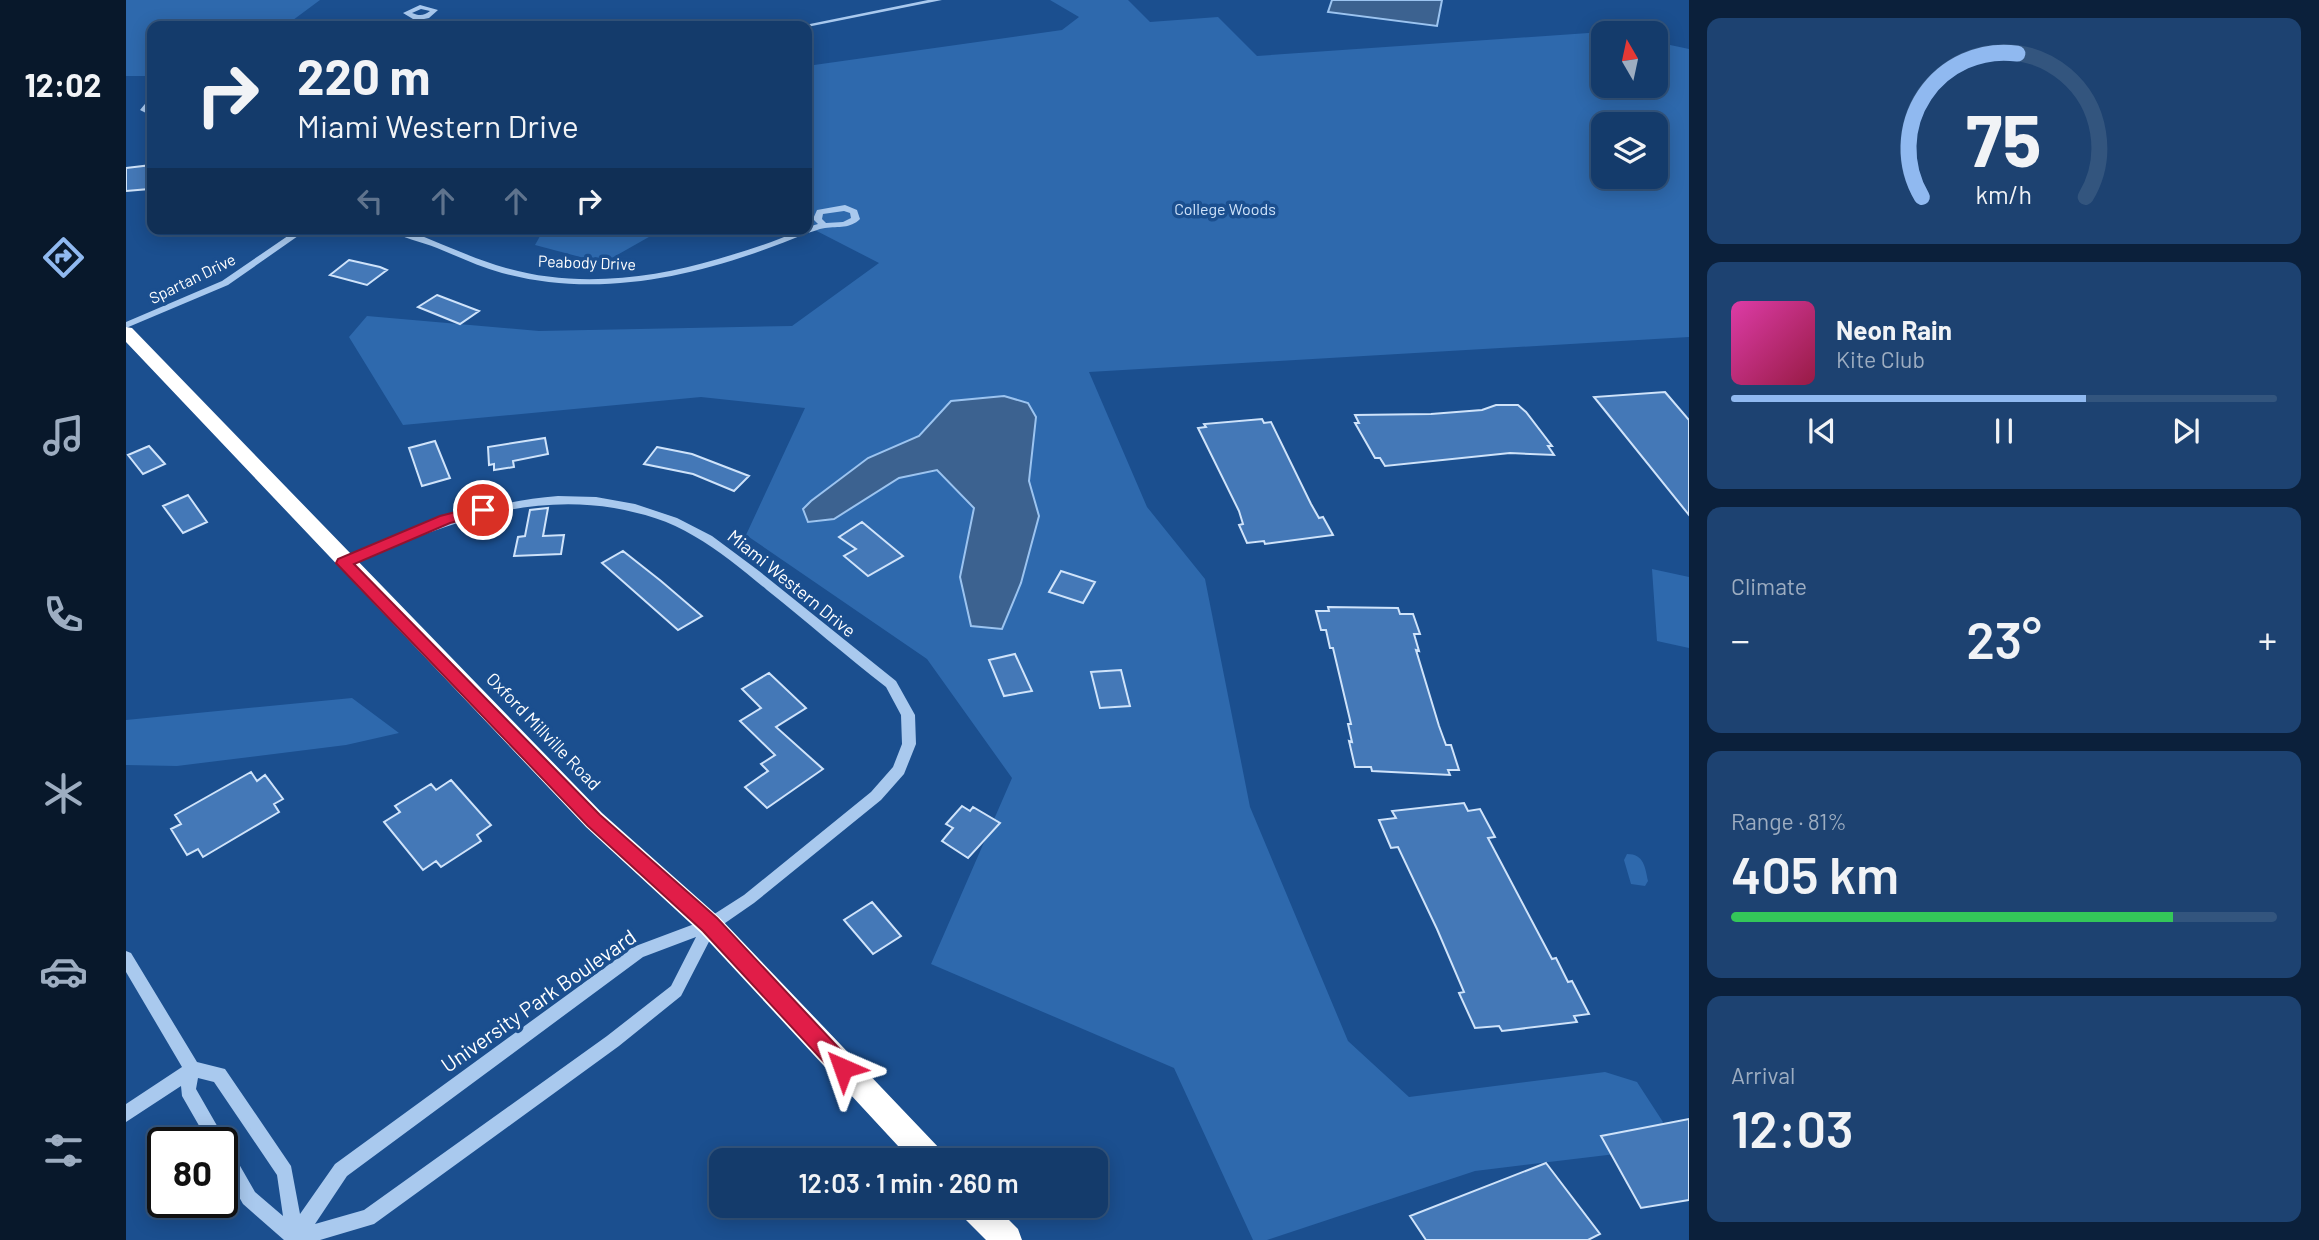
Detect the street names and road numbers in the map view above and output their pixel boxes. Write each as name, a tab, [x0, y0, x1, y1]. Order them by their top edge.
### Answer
street label: Spartan Drive	[146, 249, 238, 307]
street label: Peabody Drive	[538, 251, 636, 273]
street label: Miami Western Drive	[723, 525, 861, 641]
street label: Oxford Millville Road	[482, 668, 606, 794]
street label: University Park Boulevard	[436, 923, 640, 1077]

